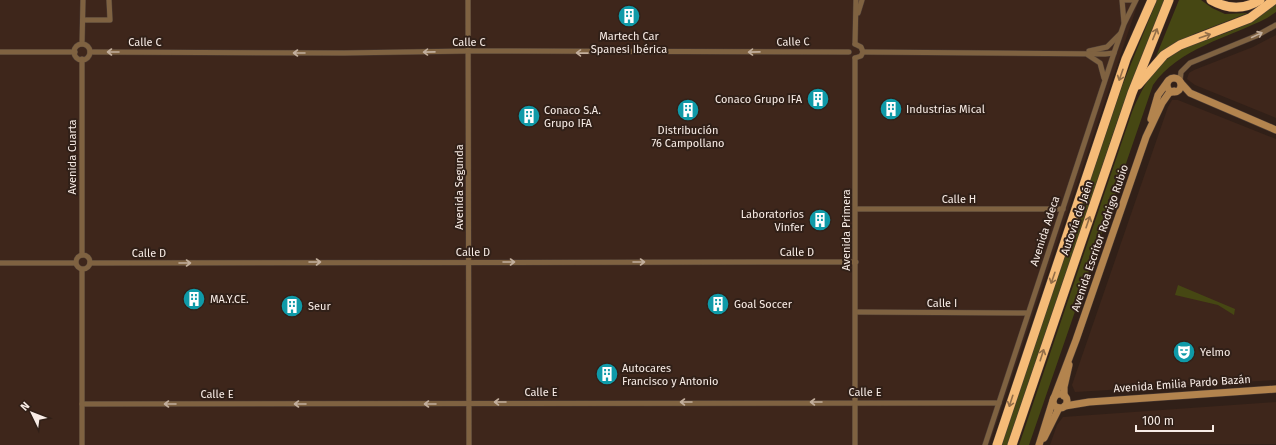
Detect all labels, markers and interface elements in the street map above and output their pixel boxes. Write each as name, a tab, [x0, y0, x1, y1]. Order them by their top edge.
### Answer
building icon: Martech Car Spanesi Ibérica	[616, 3, 642, 29]
one-way arrow	[1152, 28, 1159, 40]
place label: Martech Car Spanesi Ibérica	[591, 30, 667, 56]
one-way arrow	[1199, 31, 1211, 39]
one-way arrow	[1251, 31, 1263, 38]
street label: Calle C	[776, 35, 810, 49]
street label: Calle C	[128, 36, 162, 49]
street label: Calle C	[452, 36, 486, 49]
one-way arrow	[107, 48, 120, 56]
one-way arrow	[423, 48, 436, 56]
one-way arrow	[748, 48, 761, 56]
one-way arrow	[293, 49, 306, 57]
one-way arrow	[576, 49, 589, 56]
one-way arrow	[1117, 68, 1124, 81]
building icon: Conaco Grupo IFA	[805, 86, 831, 112]
place label: Conaco Grupo IFA	[715, 93, 803, 106]
building icon: Industrias Mical	[878, 96, 904, 122]
building icon: Distribución 76 Campollano	[675, 97, 701, 123]
building icon: Conaco S.A. Grupo IFA	[516, 103, 542, 129]
place label: Industrias Mical	[906, 103, 985, 116]
place label: Conaco S.A. Grupo IFA	[544, 104, 601, 130]
street label: Avenida Cuarta	[66, 119, 79, 195]
place label: Distribución 76 Campollano	[651, 124, 725, 150]
street label: Avenida Segunda	[453, 144, 466, 230]
street label: Avenida Escritor Rodrigo Rubio	[1069, 163, 1131, 313]
street label: Autovía de Jaén	[1058, 179, 1096, 257]
street label: Avenida Primera	[840, 189, 853, 271]
street label: Calle H	[942, 193, 976, 206]
street label: Avenida Adeca	[1028, 194, 1062, 268]
building icon: Laboratorios Vinfer	[807, 207, 833, 233]
place label: Laboratorios Vinfer	[741, 208, 805, 234]
one-way arrow	[1085, 216, 1092, 229]
street label: Calle D	[456, 246, 490, 259]
street label: Calle D	[780, 246, 814, 259]
street label: Calle D	[132, 247, 166, 260]
one-way arrow	[308, 258, 321, 266]
one-way arrow	[502, 258, 515, 266]
one-way arrow	[632, 258, 645, 266]
one-way arrow	[178, 259, 191, 267]
one-way arrow	[1048, 271, 1056, 283]
building icon: MA.Y.CE.	[181, 286, 207, 312]
building icon: Goal Soccer	[705, 291, 731, 317]
place label: MA.Y.CE.	[210, 293, 249, 306]
building icon: Seur	[279, 293, 305, 319]
street label: Calle I	[927, 297, 957, 310]
place label: Goal Soccer	[734, 298, 793, 311]
place label: Seur	[308, 300, 331, 313]
theatre icon: Yelmo	[1171, 339, 1197, 365]
place label: Yelmo	[1200, 346, 1230, 359]
one-way arrow	[1039, 349, 1047, 361]
building icon: Autocares Francisco y Antonio	[594, 361, 620, 387]
place label: Autocares Francisco y Antonio	[622, 362, 718, 388]
street label: Avenida Emilia Pardo Bazán	[1113, 373, 1251, 395]
street label: Calle E	[524, 386, 558, 399]
street label: Calle E	[848, 386, 882, 399]
street label: Calle E	[200, 388, 234, 401]
north arrow	[12, 393, 52, 433]
one-way arrow	[1007, 394, 1015, 406]
one-way arrow	[494, 398, 507, 406]
one-way arrow	[680, 398, 693, 406]
one-way arrow	[810, 398, 823, 406]
text: N	[18, 399, 32, 414]
one-way arrow	[164, 400, 177, 408]
one-way arrow	[294, 400, 307, 408]
one-way arrow	[424, 400, 437, 408]
scale bar	[1136, 407, 1213, 433]
text: 100 m	[1142, 414, 1174, 428]

